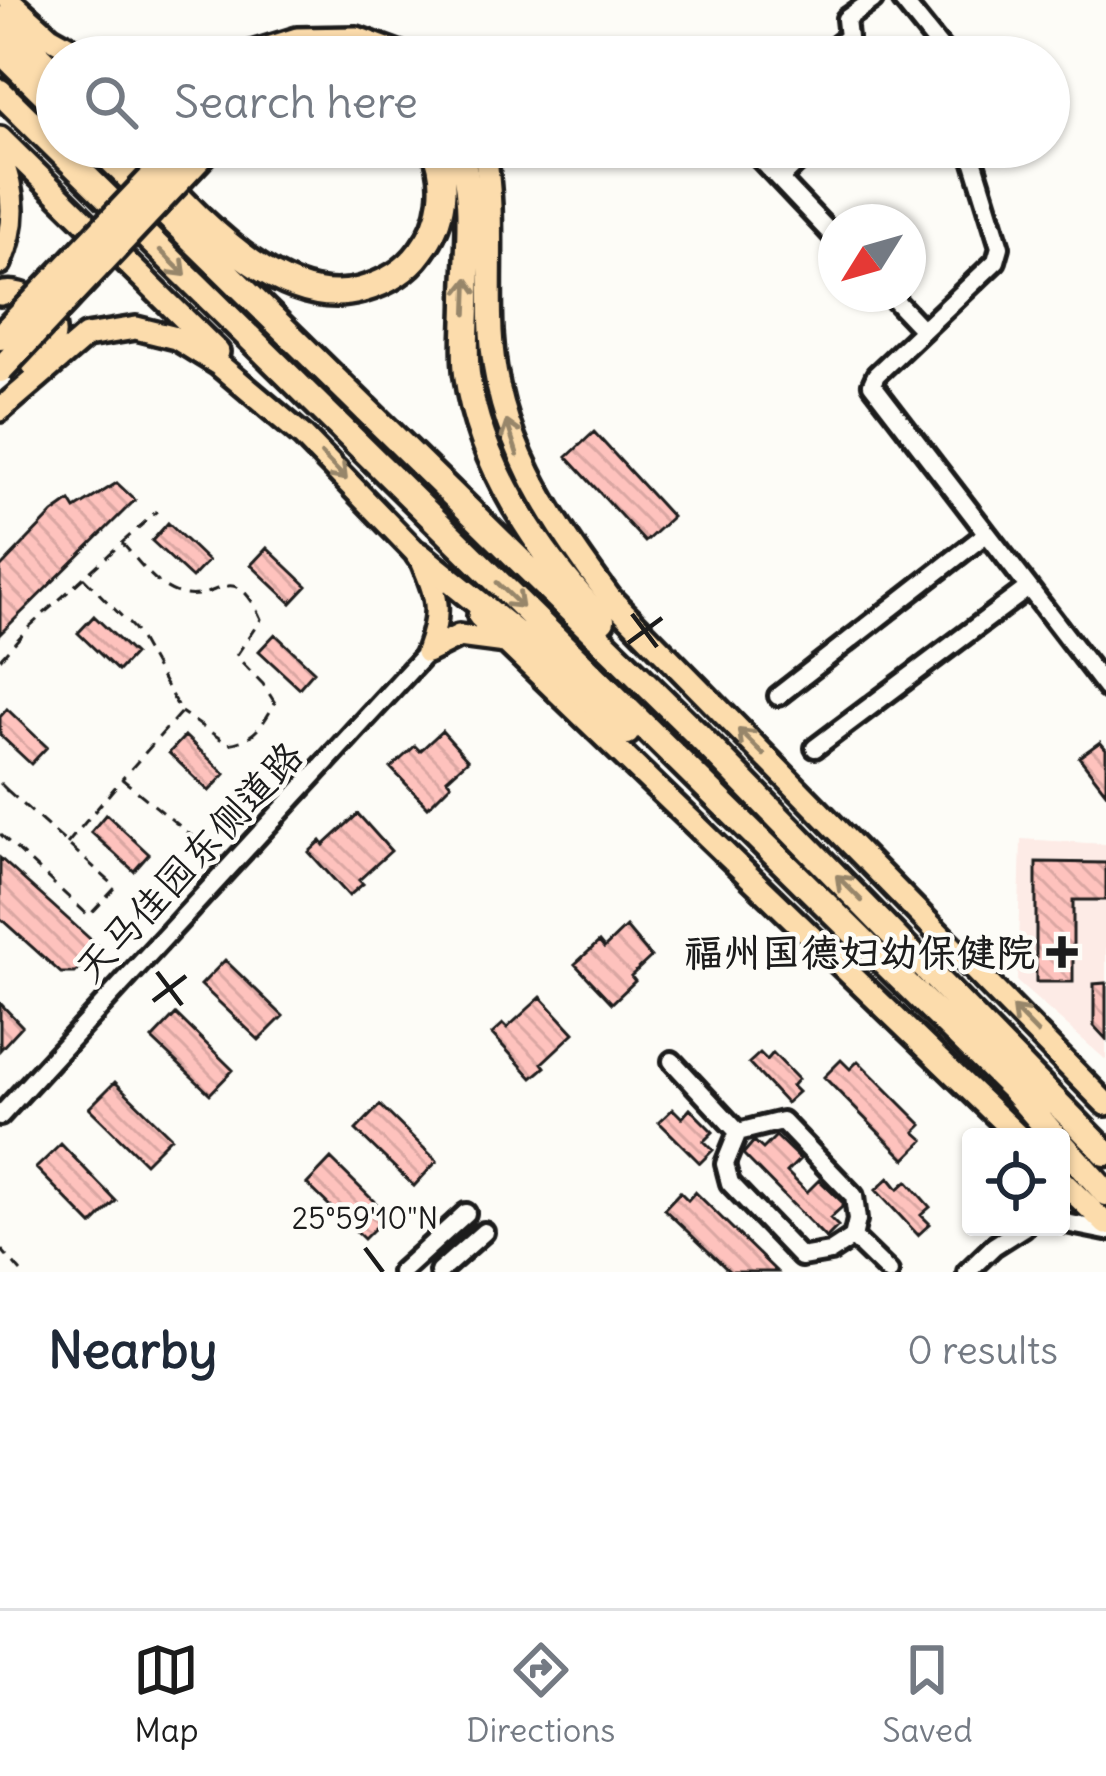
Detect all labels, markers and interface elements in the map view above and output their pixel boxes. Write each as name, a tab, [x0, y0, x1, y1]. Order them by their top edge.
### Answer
search box	[36, 36, 1070, 168]
icon: search	[78, 69, 144, 135]
text: Search here	[174, 74, 418, 130]
north arrow	[818, 204, 926, 312]
one-way arrow	[158, 248, 187, 276]
one-way arrow	[456, 277, 479, 316]
one-way arrow	[500, 420, 522, 458]
one-way arrow	[319, 452, 347, 481]
one-way arrow	[495, 581, 524, 609]
one-way arrow	[737, 728, 766, 756]
street label: 天马佳园东侧道路	[65, 731, 313, 993]
one-way arrow	[835, 874, 864, 903]
place label: 福州国德妇幼保健院	[684, 928, 1035, 977]
marker: 福州国德妇幼保健院	[1046, 936, 1078, 968]
one-way arrow	[1011, 1006, 1039, 1035]
map controls	[962, 1128, 1070, 1236]
button: locate	[962, 1128, 1070, 1236]
text: 25°59'10"N	[292, 1199, 438, 1237]
text: Nearby	[48, 1318, 217, 1382]
text: 0 results	[907, 1326, 1058, 1375]
tab: Map	[133, 1637, 199, 1751]
tab: Directions	[466, 1637, 615, 1751]
tab: Saved	[882, 1637, 973, 1751]

